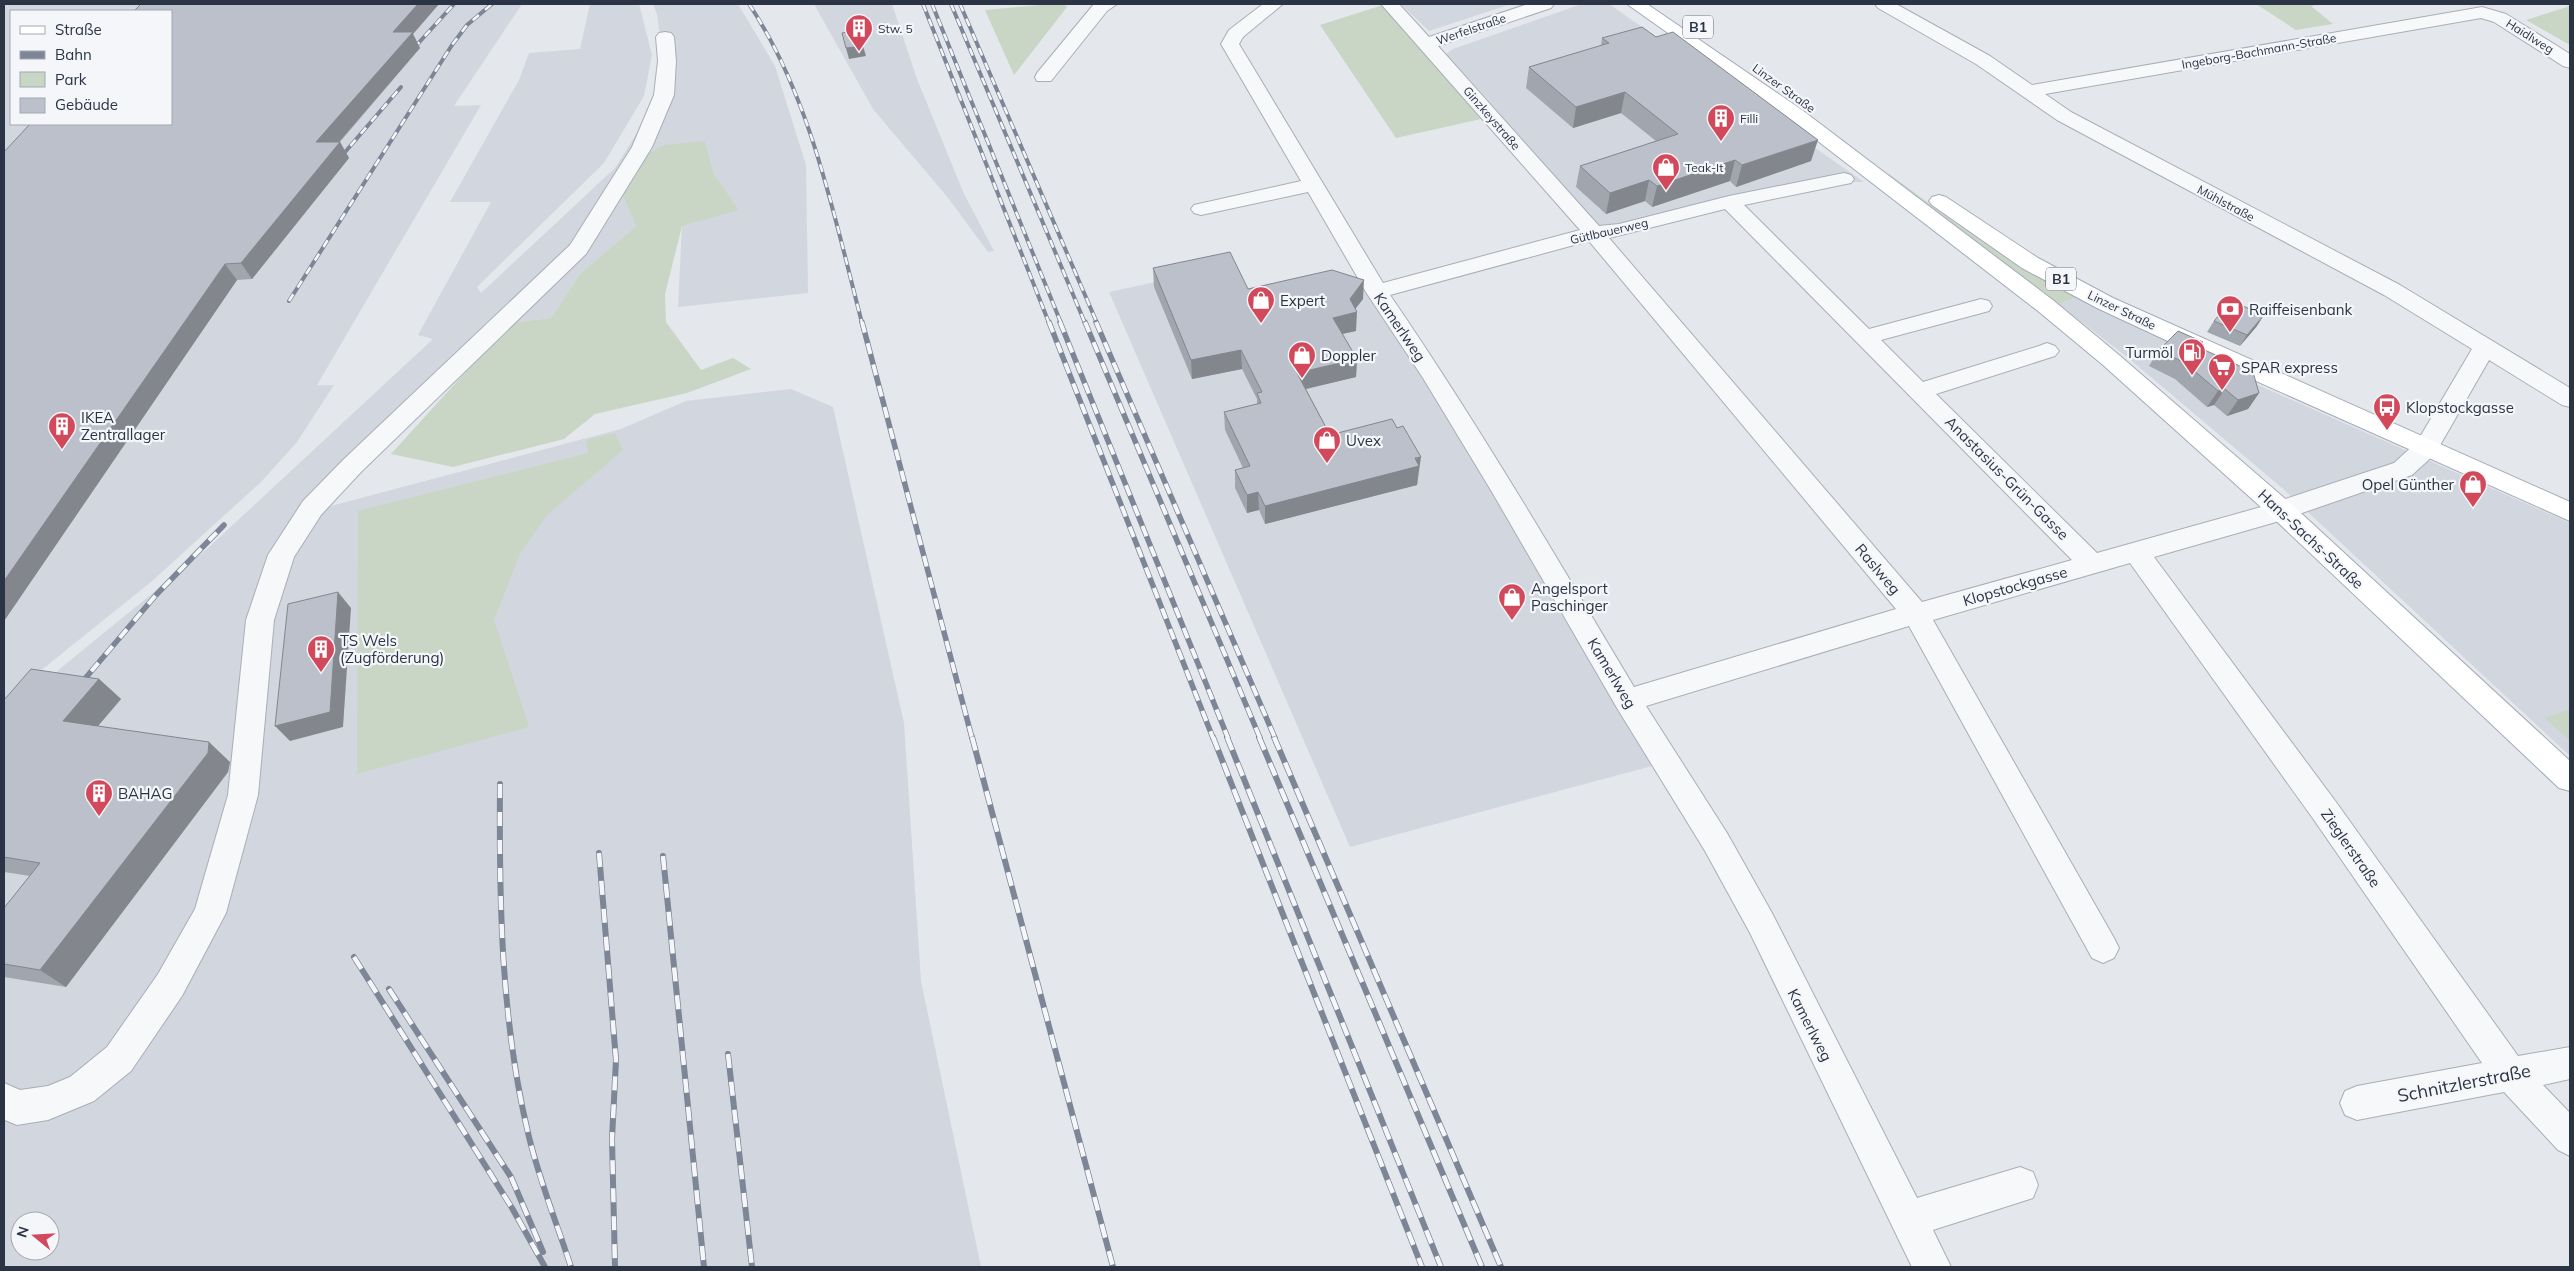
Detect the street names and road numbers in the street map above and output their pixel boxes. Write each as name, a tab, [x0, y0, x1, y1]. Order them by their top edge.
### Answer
street label: Werfelstraße	[1434, 10, 1508, 48]
street label: Haidlweg	[2503, 15, 2557, 57]
road number: B1	[1683, 16, 1713, 38]
street label: Ingeborg-Bachmann-Straße	[2180, 30, 2338, 72]
street label: Linzer Straße	[1750, 60, 1818, 116]
street label: Ginzkeystraße	[1460, 83, 1524, 153]
street label: Mühlstraße	[2195, 182, 2257, 224]
street label: Gütlbauerweg	[1569, 215, 1649, 247]
road number: B1	[2046, 268, 2076, 290]
street label: Linzer Straße	[2086, 287, 2158, 333]
street label: Kamerlweg	[1370, 289, 1430, 365]
street label: Anastasius-Grün-Gasse	[1941, 412, 2073, 544]
street label: Hans-Sachs-Straße	[2254, 485, 2368, 593]
street label: Raslweg	[1851, 540, 1905, 598]
street label: Klopstockgasse	[1961, 562, 2069, 610]
street label: Kamerlweg	[1584, 634, 1640, 712]
street label: Zieglerstraße	[2317, 805, 2385, 891]
street label: Kamerlweg	[1784, 985, 1836, 1065]
street label: Schnitzlerstraße	[2395, 1059, 2533, 1107]

